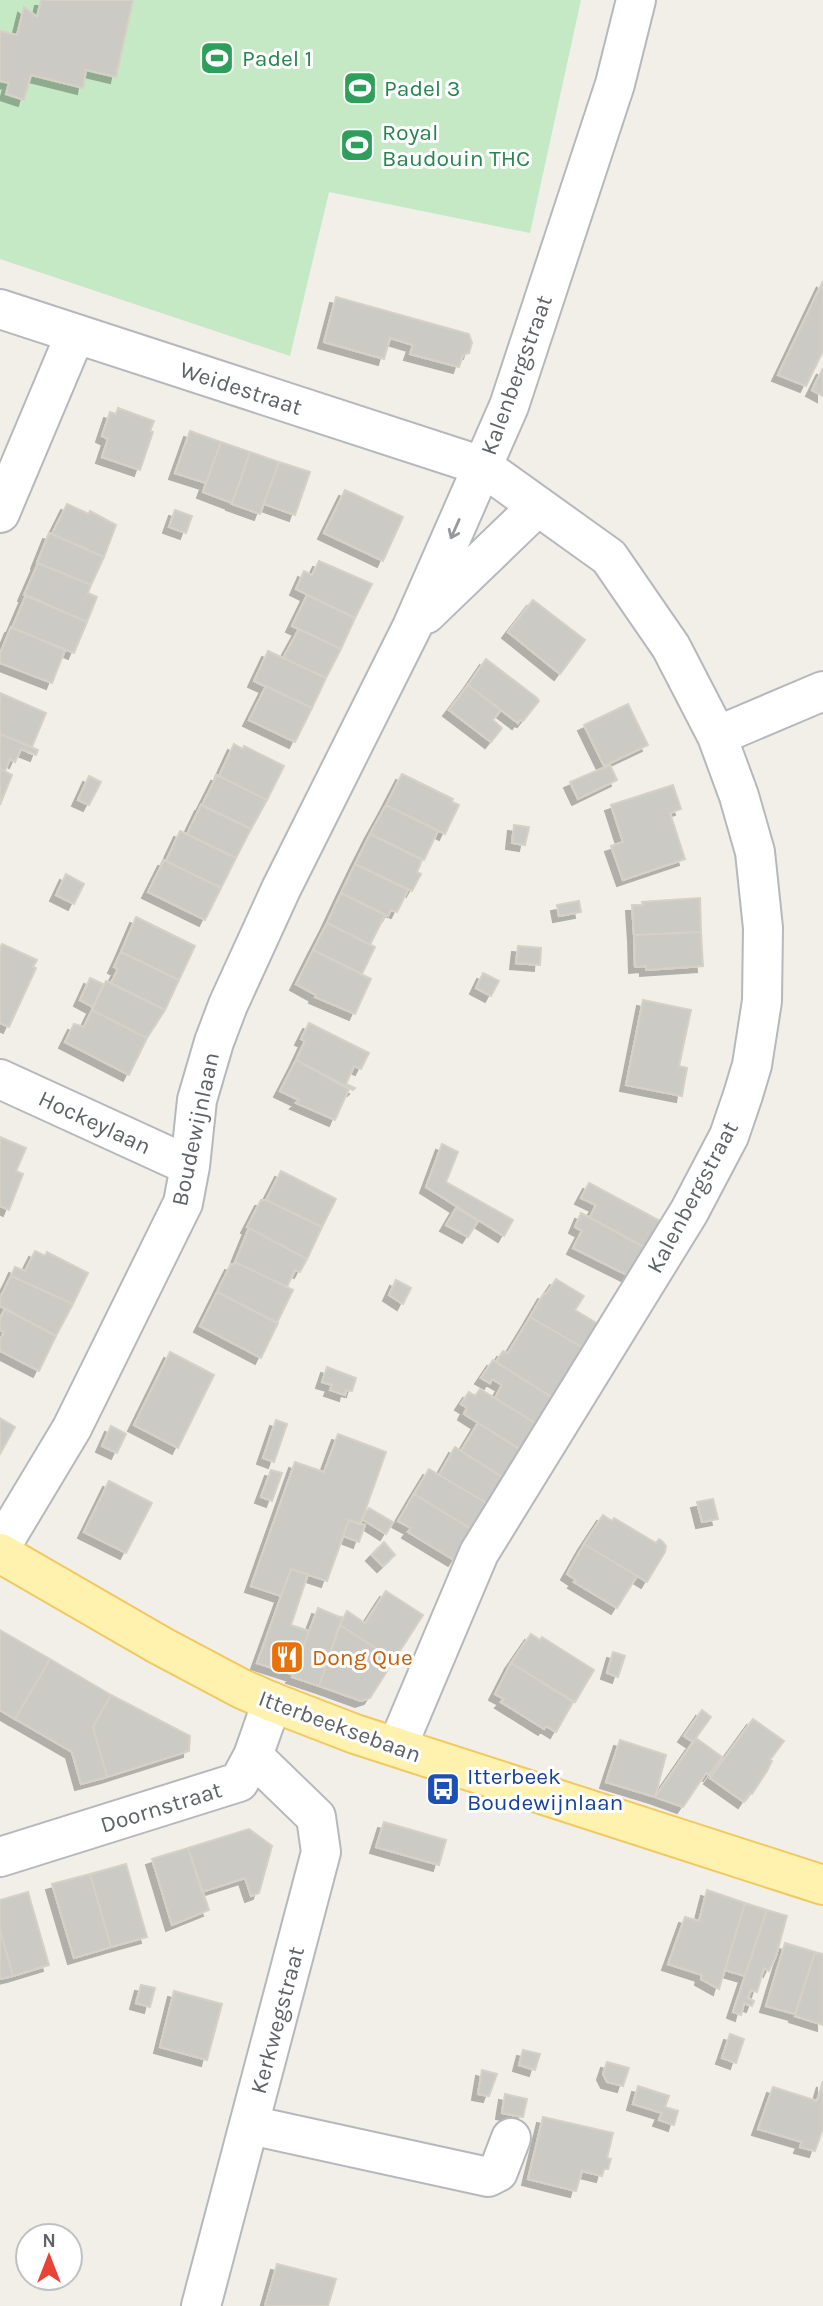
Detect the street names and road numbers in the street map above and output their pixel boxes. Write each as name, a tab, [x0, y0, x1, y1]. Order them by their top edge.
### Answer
street label: Kalenbergstraat	[475, 291, 558, 459]
street label: Weidestraat	[176, 356, 306, 421]
street label: Boudewijnlaan	[166, 1050, 225, 1208]
street label: Hockeylaan	[34, 1085, 155, 1160]
street label: Kalenbergstraat	[641, 1116, 744, 1278]
street label: Itterbeeksebaan	[255, 1685, 425, 1768]
street label: Doornstraat	[97, 1776, 225, 1839]
street label: Kerkwegstraat	[245, 1943, 310, 2097]

